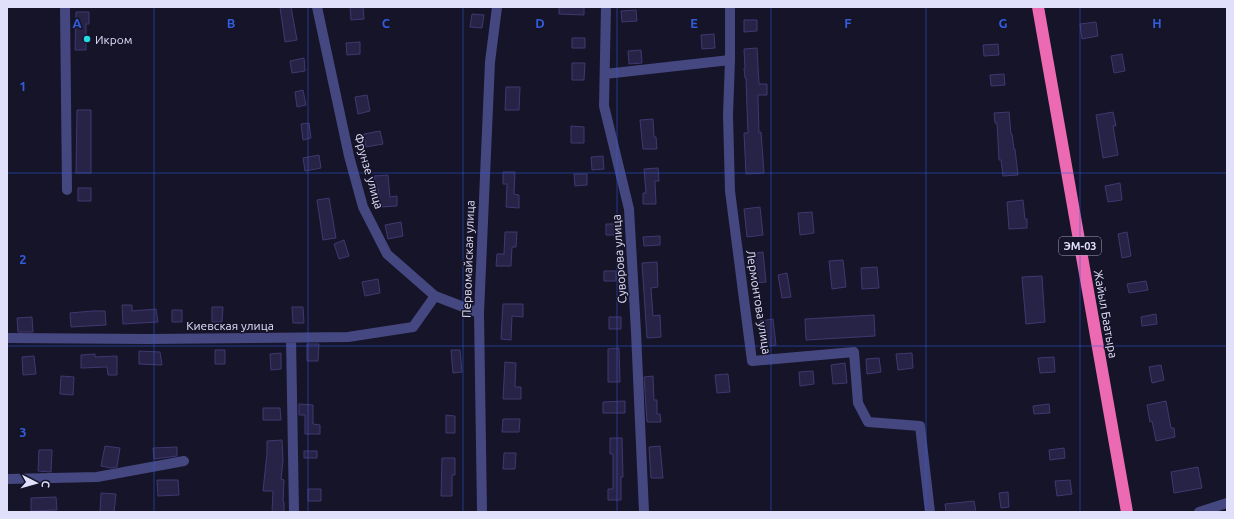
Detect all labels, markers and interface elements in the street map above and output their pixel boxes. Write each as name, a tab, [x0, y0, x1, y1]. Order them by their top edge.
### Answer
text: A	[72, 16, 82, 30]
text: B	[227, 16, 236, 30]
text: C	[382, 16, 391, 30]
text: D	[535, 16, 545, 30]
text: E	[690, 16, 698, 30]
text: F	[844, 16, 852, 30]
text: G	[999, 16, 1008, 30]
text: H	[1152, 16, 1162, 30]
place label: Икром	[95, 33, 133, 46]
marker: Икром	[82, 34, 92, 44]
text: 1	[19, 79, 27, 93]
street label: Фрунзе улица	[352, 132, 386, 210]
street label: Первомайская улица	[459, 200, 477, 318]
street label: Суворова улица	[609, 214, 629, 304]
road number: ЭМ-03	[1059, 237, 1101, 255]
street label: Лермонтова улица	[744, 249, 774, 355]
text: 2	[19, 252, 27, 266]
street label: Жайыл Баатыра	[1092, 269, 1120, 359]
street label: Киевская улица	[186, 319, 274, 332]
text: 3	[19, 425, 27, 439]
north arrow	[16, 463, 56, 503]
text: С	[40, 480, 52, 488]

